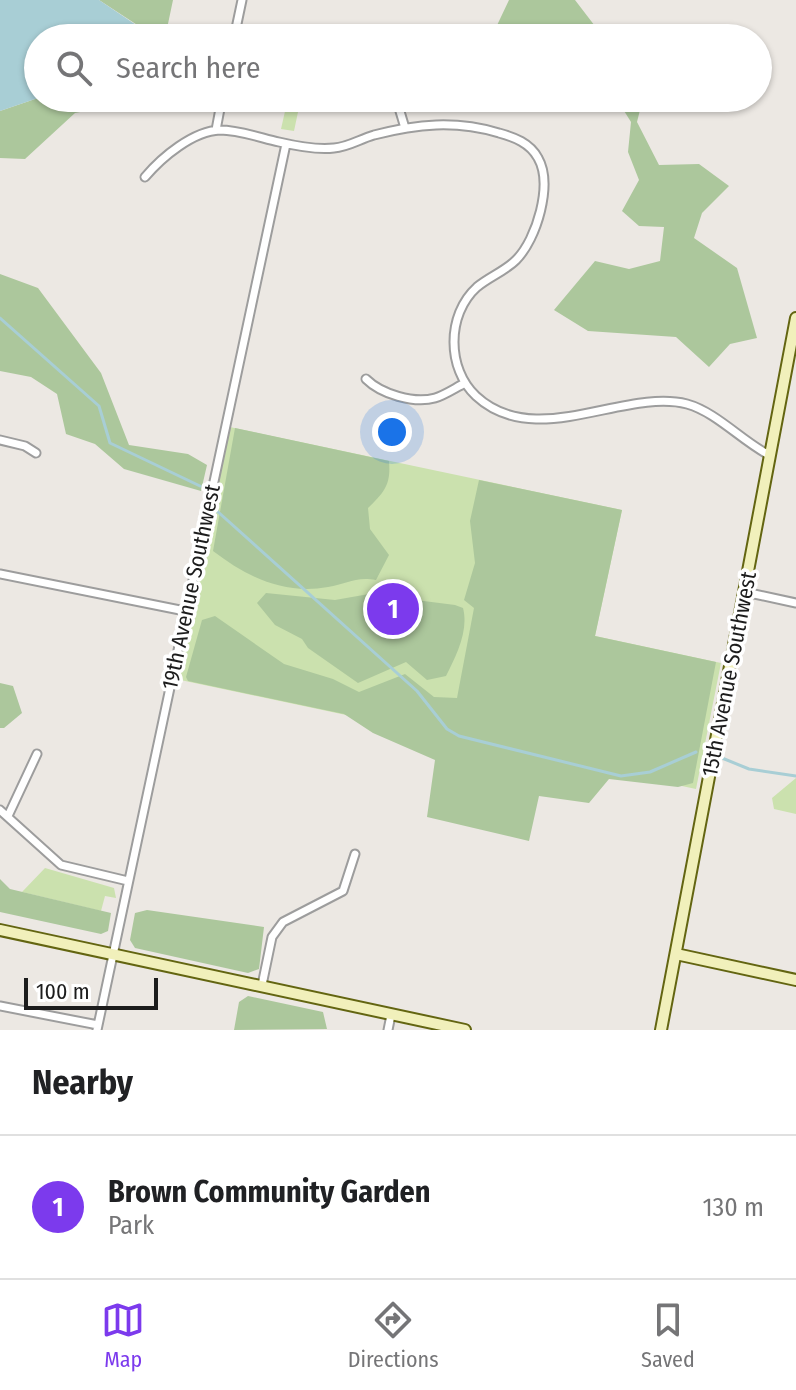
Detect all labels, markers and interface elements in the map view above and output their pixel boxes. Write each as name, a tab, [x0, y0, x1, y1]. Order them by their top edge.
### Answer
search box	[24, 24, 772, 112]
icon: search	[52, 46, 96, 90]
text: Search here	[116, 50, 261, 86]
your location	[372, 412, 412, 452]
street label: 19th Avenue Southwest	[156, 481, 226, 692]
street label: 15th Avenue Southwest	[696, 568, 762, 779]
pin: 1	[367, 579, 419, 639]
scale bar	[24, 974, 158, 1010]
text: 100 m	[36, 978, 90, 1005]
text: Nearby	[32, 1062, 133, 1103]
text: Brown Community Garden	[108, 1174, 431, 1210]
text: 1	[53, 1192, 64, 1223]
text: 130 m	[702, 1192, 764, 1223]
text: Park	[108, 1210, 154, 1241]
tab: Map	[101, 1298, 145, 1373]
tab: Directions	[348, 1298, 439, 1373]
tab: Saved	[641, 1298, 695, 1373]

